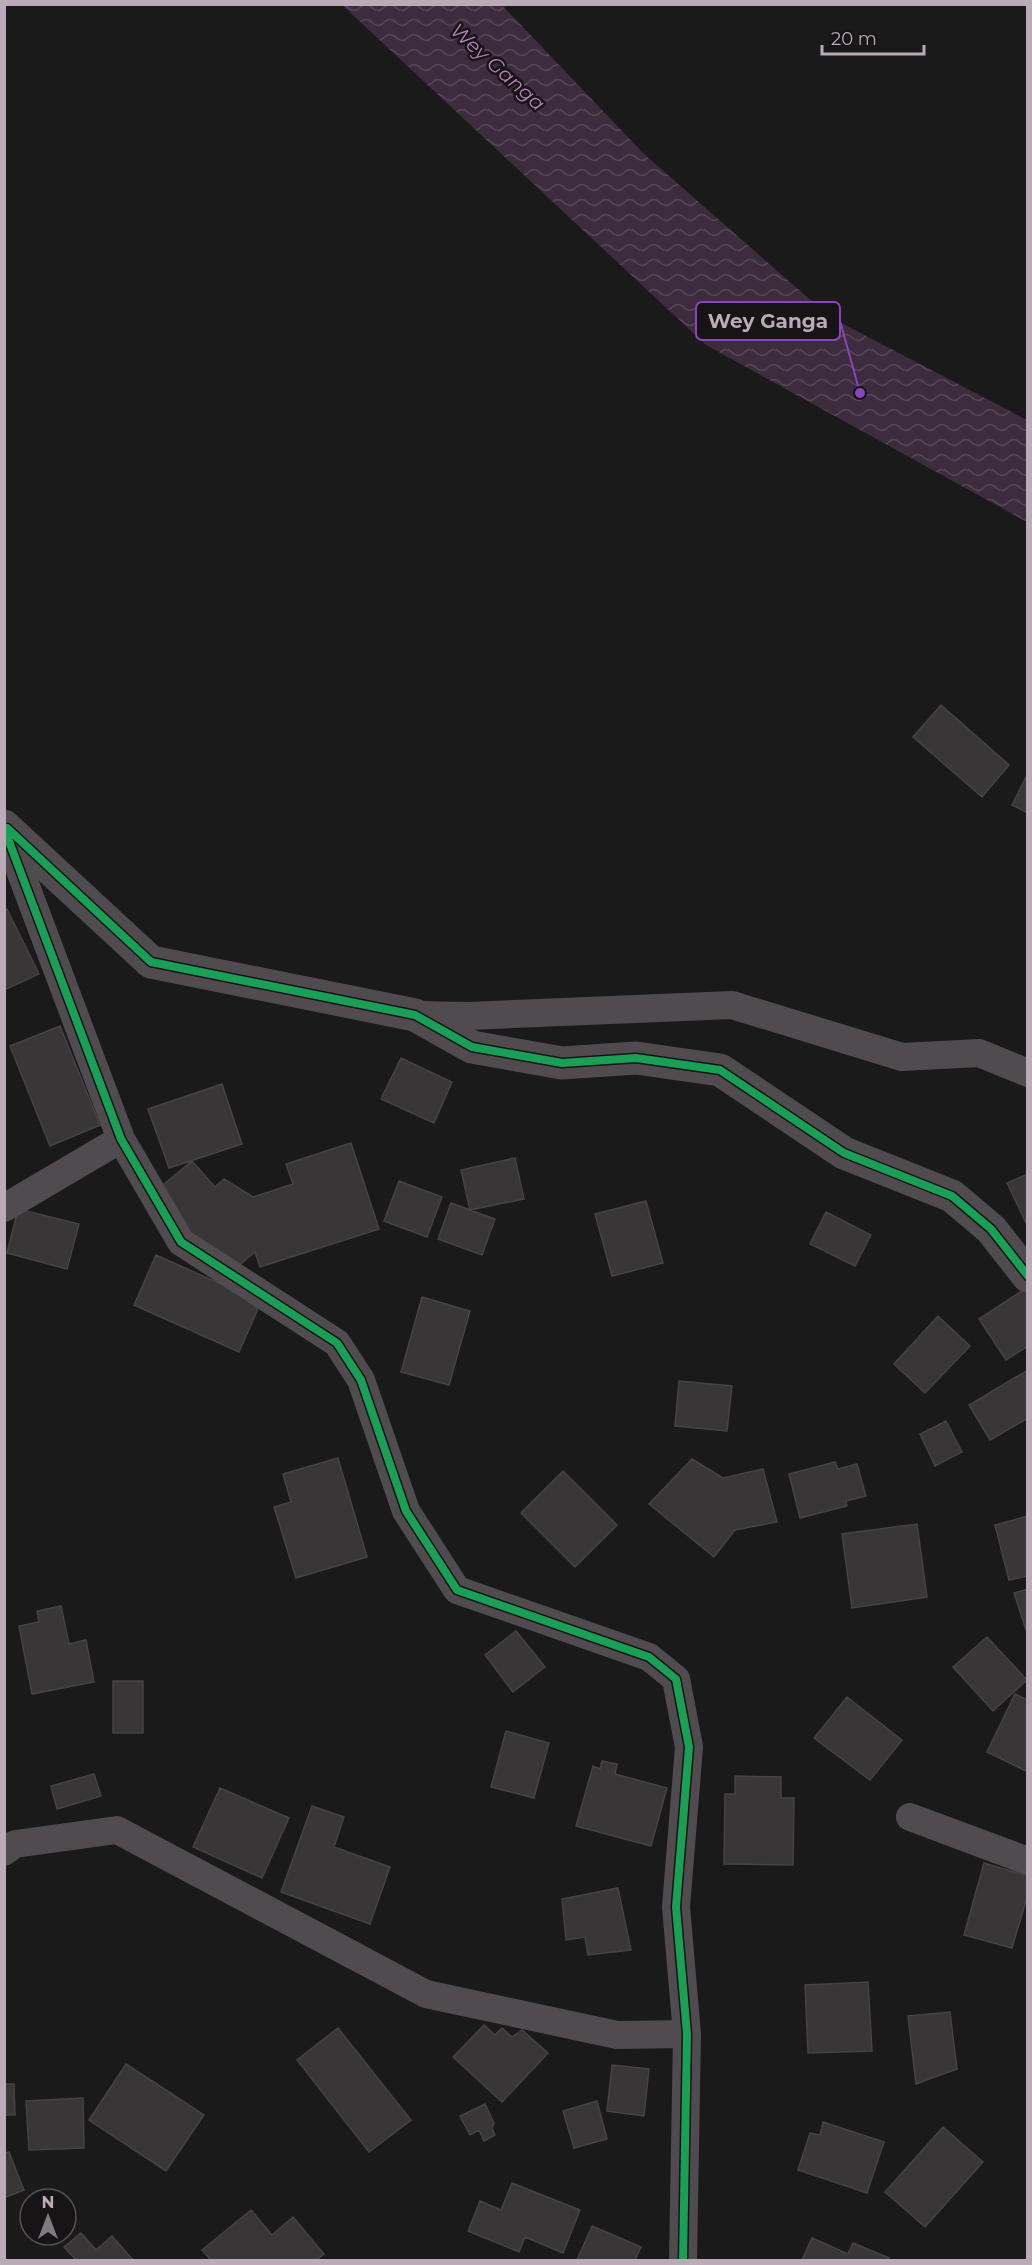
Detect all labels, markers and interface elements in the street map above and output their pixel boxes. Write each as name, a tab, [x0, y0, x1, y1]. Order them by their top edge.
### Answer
water label: Wey Ganga	[446, 18, 550, 116]
scale bar	[822, 18, 924, 56]
text: 20 m	[831, 28, 877, 50]
callout: Wey Ganga	[696, 302, 840, 340]
text: Wey Ganga	[708, 309, 828, 333]
north arrow	[18, 2187, 78, 2247]
text: N	[42, 2193, 54, 2212]

